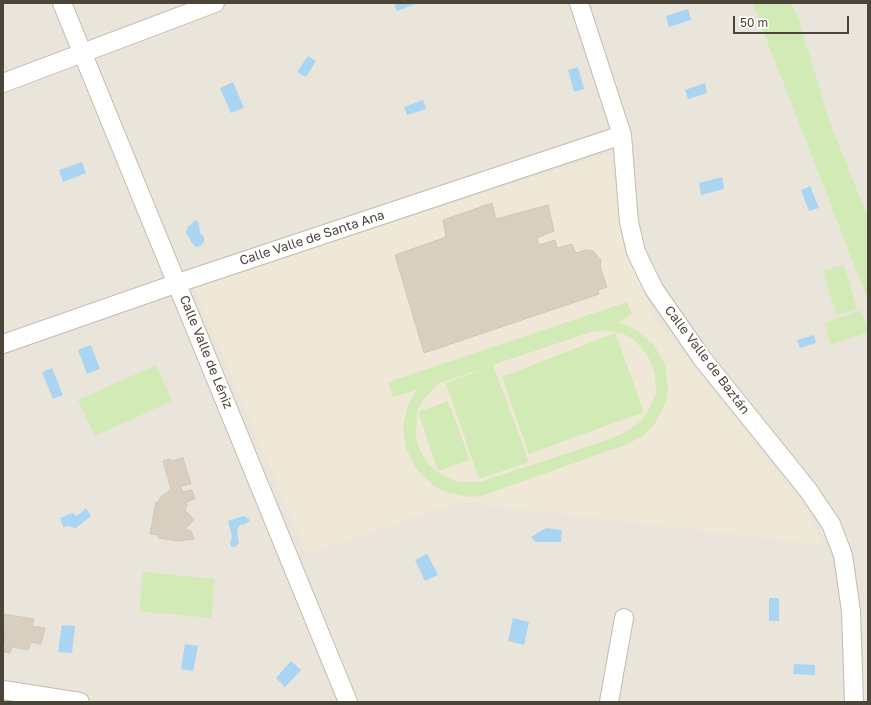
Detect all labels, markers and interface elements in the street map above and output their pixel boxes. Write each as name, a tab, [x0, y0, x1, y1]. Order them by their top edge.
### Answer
scale bar	[735, 8, 851, 34]
text: 50 m	[740, 15, 768, 30]
street label: Calle Valle de Santa Ana	[238, 207, 386, 269]
street label: Calle Valle de Léniz	[176, 293, 236, 411]
street label: Calle Valle de Baztán	[661, 303, 753, 417]

